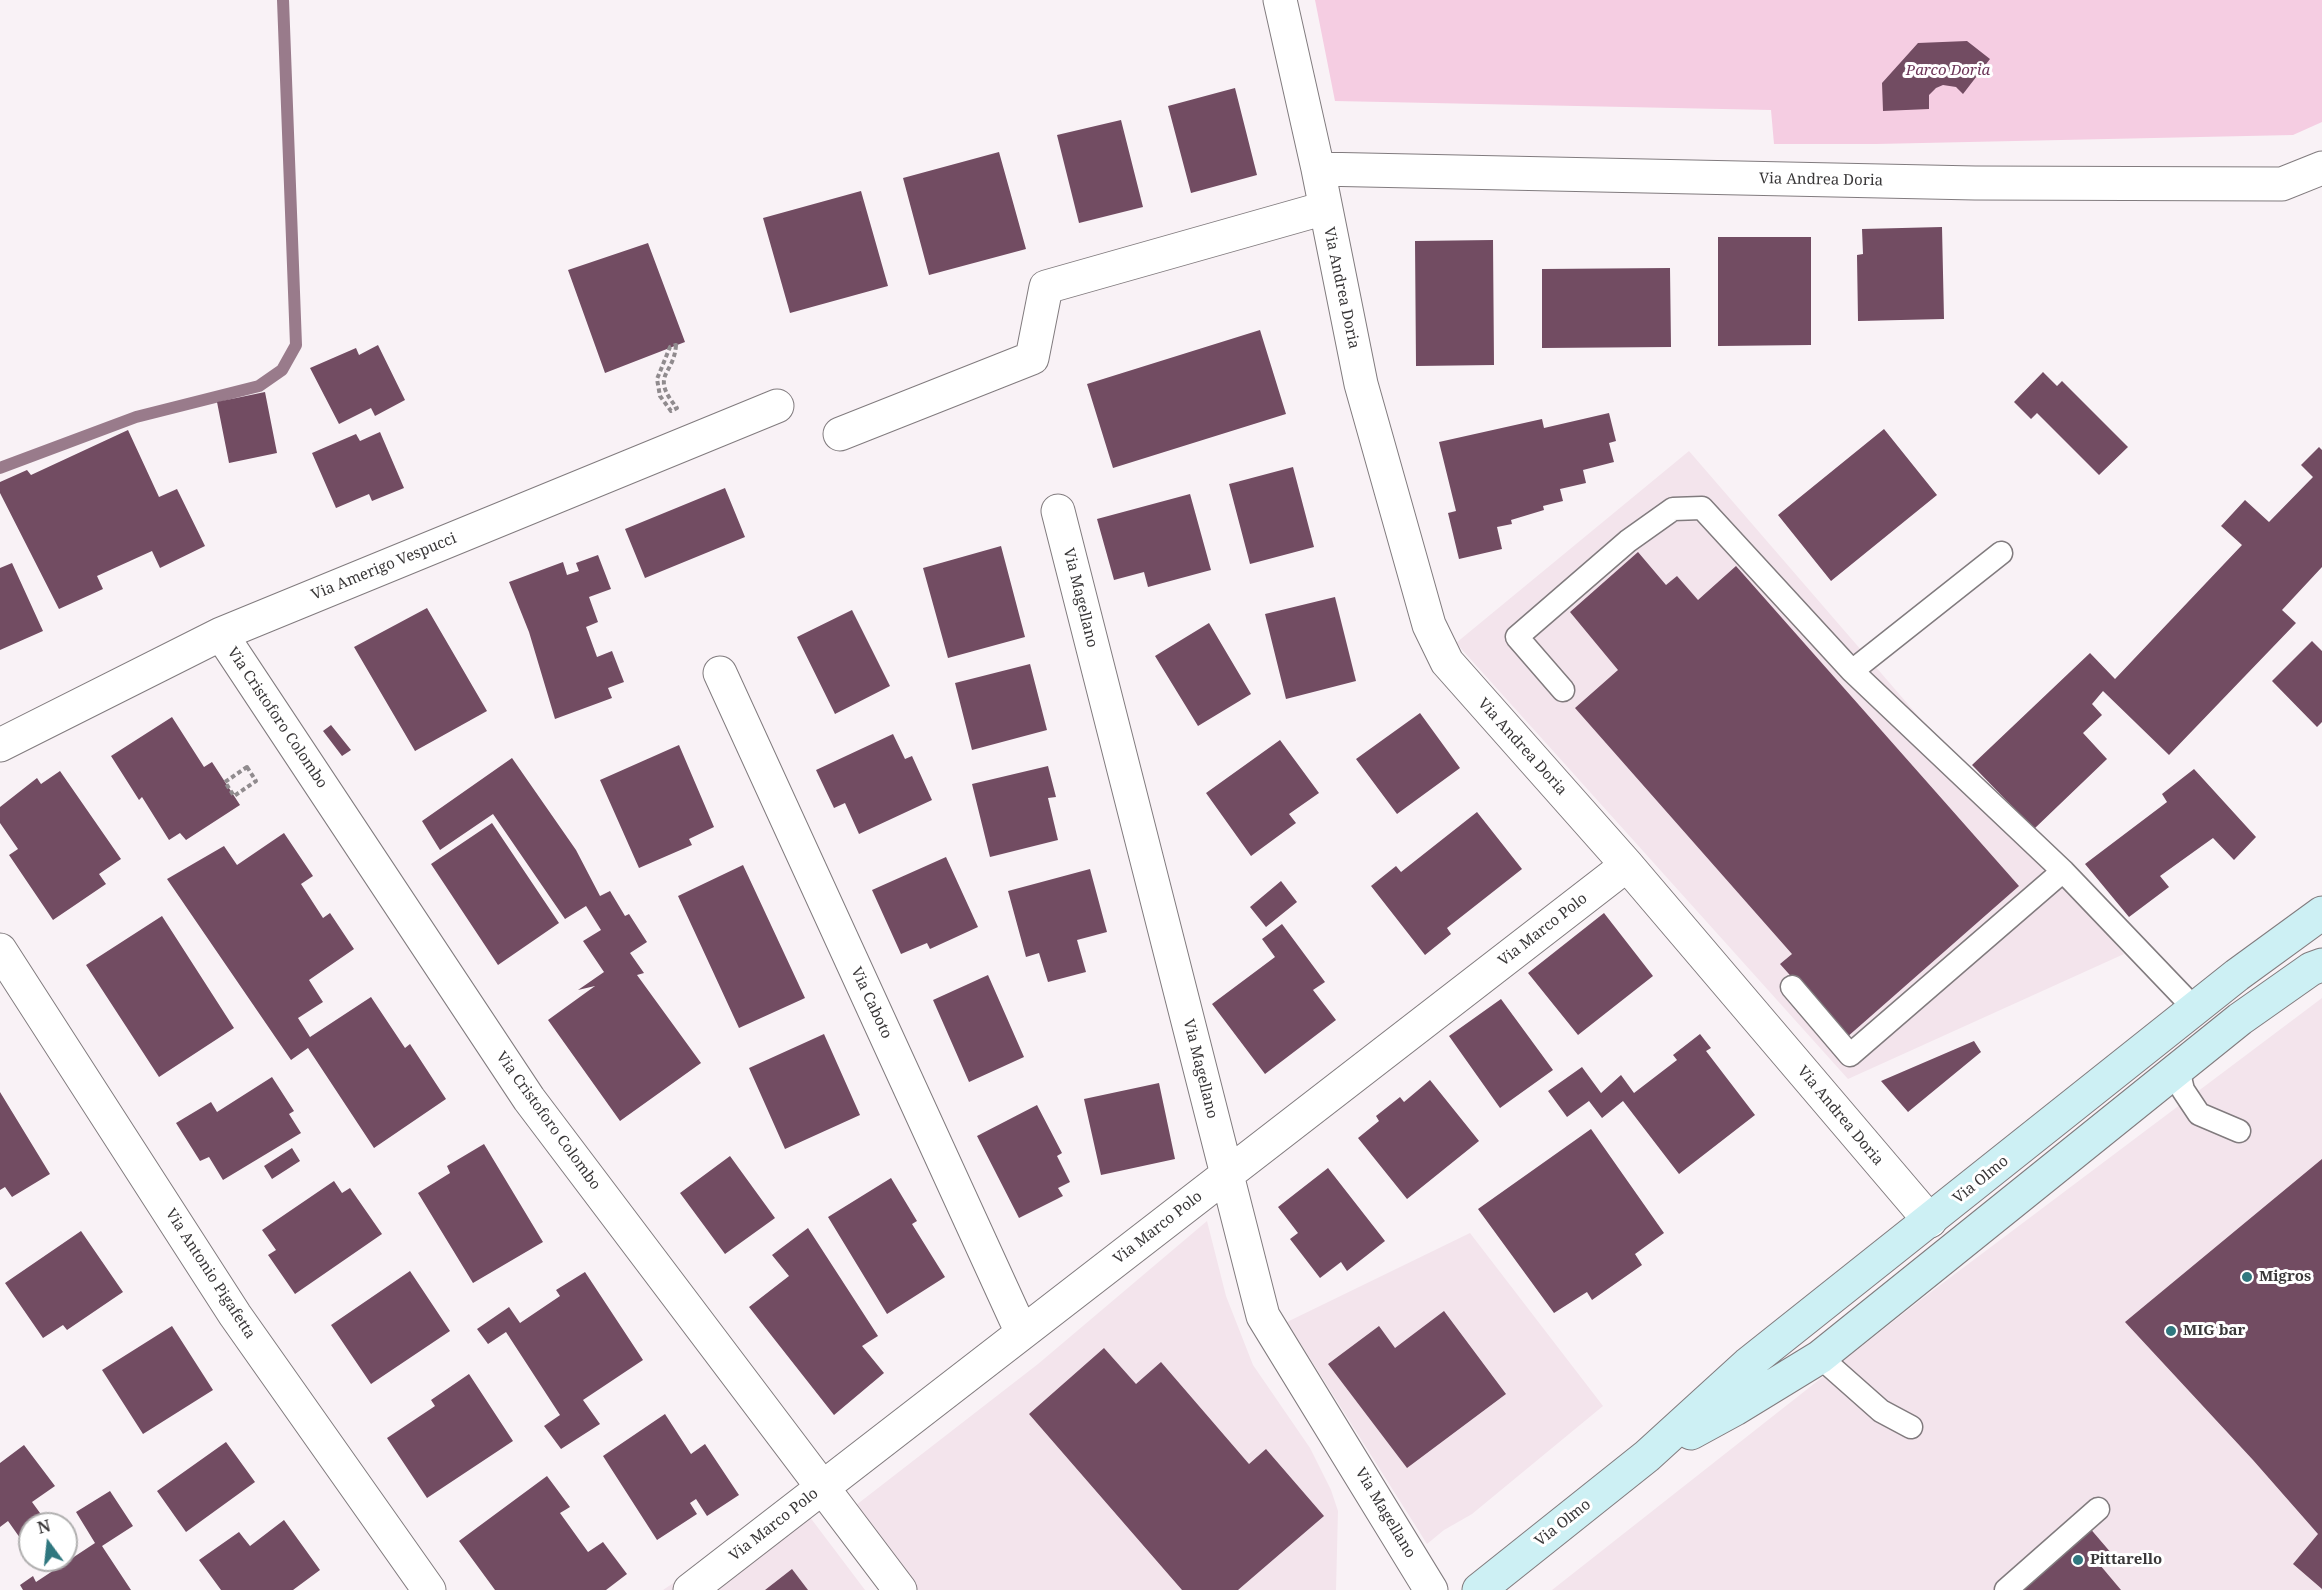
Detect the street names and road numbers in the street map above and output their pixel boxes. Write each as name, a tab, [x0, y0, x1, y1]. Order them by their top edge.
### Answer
street label: Via Andrea Doria	[1759, 170, 1883, 190]
street label: Via Andrea Doria	[1319, 225, 1363, 351]
street label: Via Amerigo Vespucci	[309, 530, 459, 604]
street label: Via Magellano	[1059, 546, 1101, 650]
street label: Via Cristoforo Colombo	[223, 644, 331, 792]
street label: Via Andrea Doria	[1474, 695, 1570, 799]
street label: Via Marco Polo	[1495, 890, 1591, 970]
street label: Via Caboto	[847, 964, 895, 1042]
street label: Via Magellano	[1179, 1017, 1221, 1121]
street label: Via Cristoforo Colombo	[492, 1049, 604, 1193]
street label: Via Andrea Doria	[1793, 1063, 1887, 1169]
street label: Via Olmo	[1950, 1152, 2012, 1208]
street label: Via Marco Polo	[1110, 1188, 1206, 1268]
street label: Via Antonio Pigafetta	[161, 1206, 259, 1342]
street label: Via Magellano	[1351, 1465, 1419, 1561]
street label: Via Marco Polo	[726, 1485, 822, 1565]
street label: Via Olmo	[1532, 1496, 1594, 1550]

